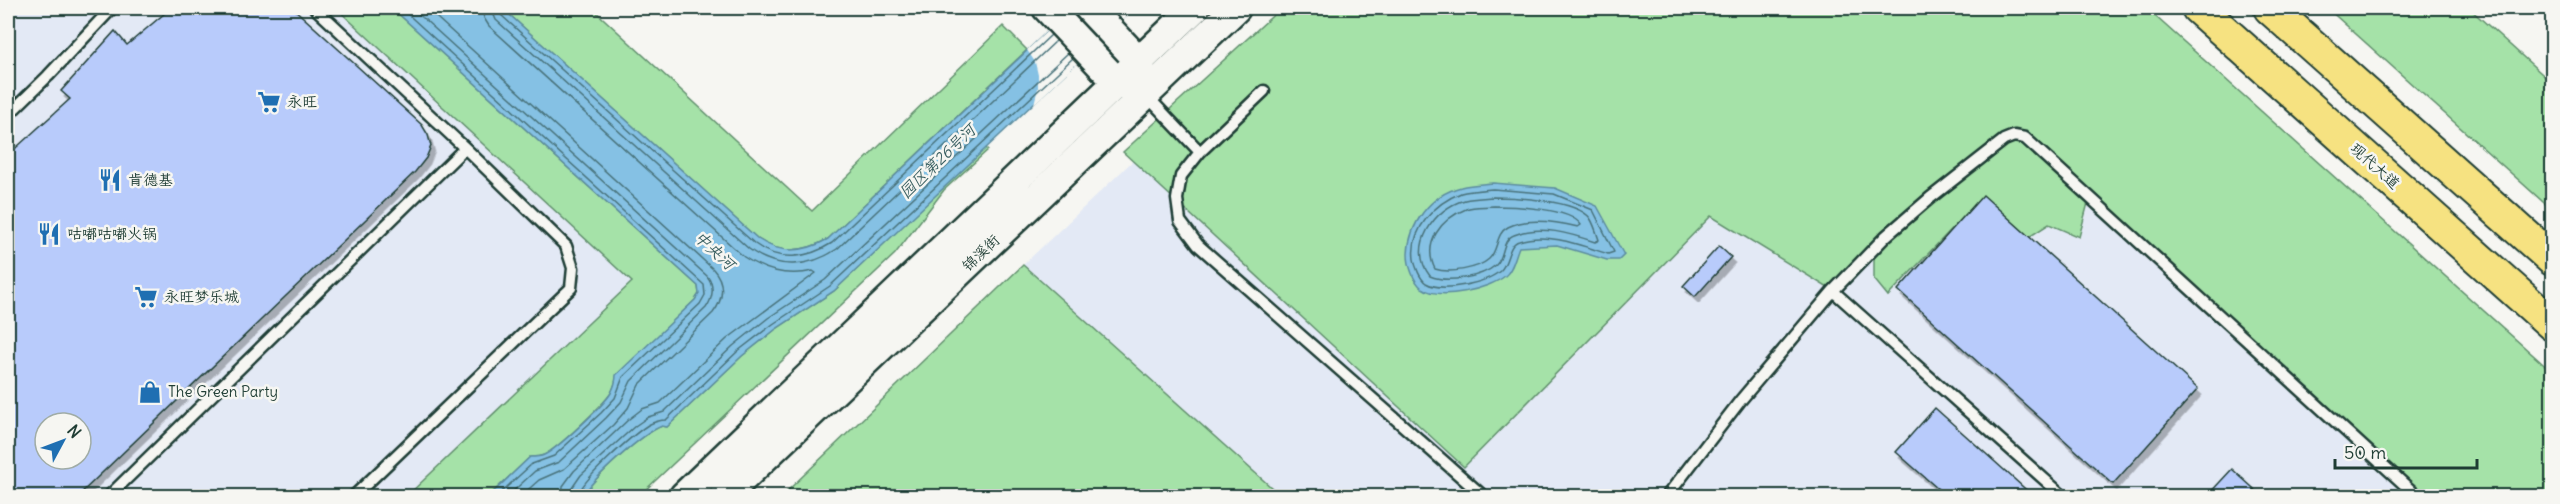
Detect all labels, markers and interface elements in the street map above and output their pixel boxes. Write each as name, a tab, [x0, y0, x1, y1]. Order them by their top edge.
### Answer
supermarket icon: 永旺	[256, 89, 282, 115]
place label: 永旺	[287, 92, 317, 111]
water label: 园区第26号河	[895, 118, 981, 202]
street label: 现代大道	[2347, 138, 2404, 193]
restaurant icon: 肯德基	[97, 167, 123, 193]
place label: 肯德基	[128, 170, 173, 189]
restaurant icon: 咕嘟咕嘟火锅	[36, 221, 62, 247]
place label: 咕嘟咕嘟火锅	[67, 224, 157, 243]
water label: 中央河	[691, 226, 742, 276]
street label: 锦溪街	[958, 230, 1003, 275]
supermarket icon: 永旺梦乐城	[133, 284, 159, 310]
place label: 永旺梦乐城	[164, 287, 239, 306]
shop icon: The Green Party	[137, 379, 163, 405]
place label: The Green Party	[168, 382, 278, 401]
north arrow	[33, 411, 93, 471]
text: N	[63, 420, 85, 442]
scale bar	[2335, 432, 2478, 470]
text: 50 m	[2344, 441, 2386, 464]

